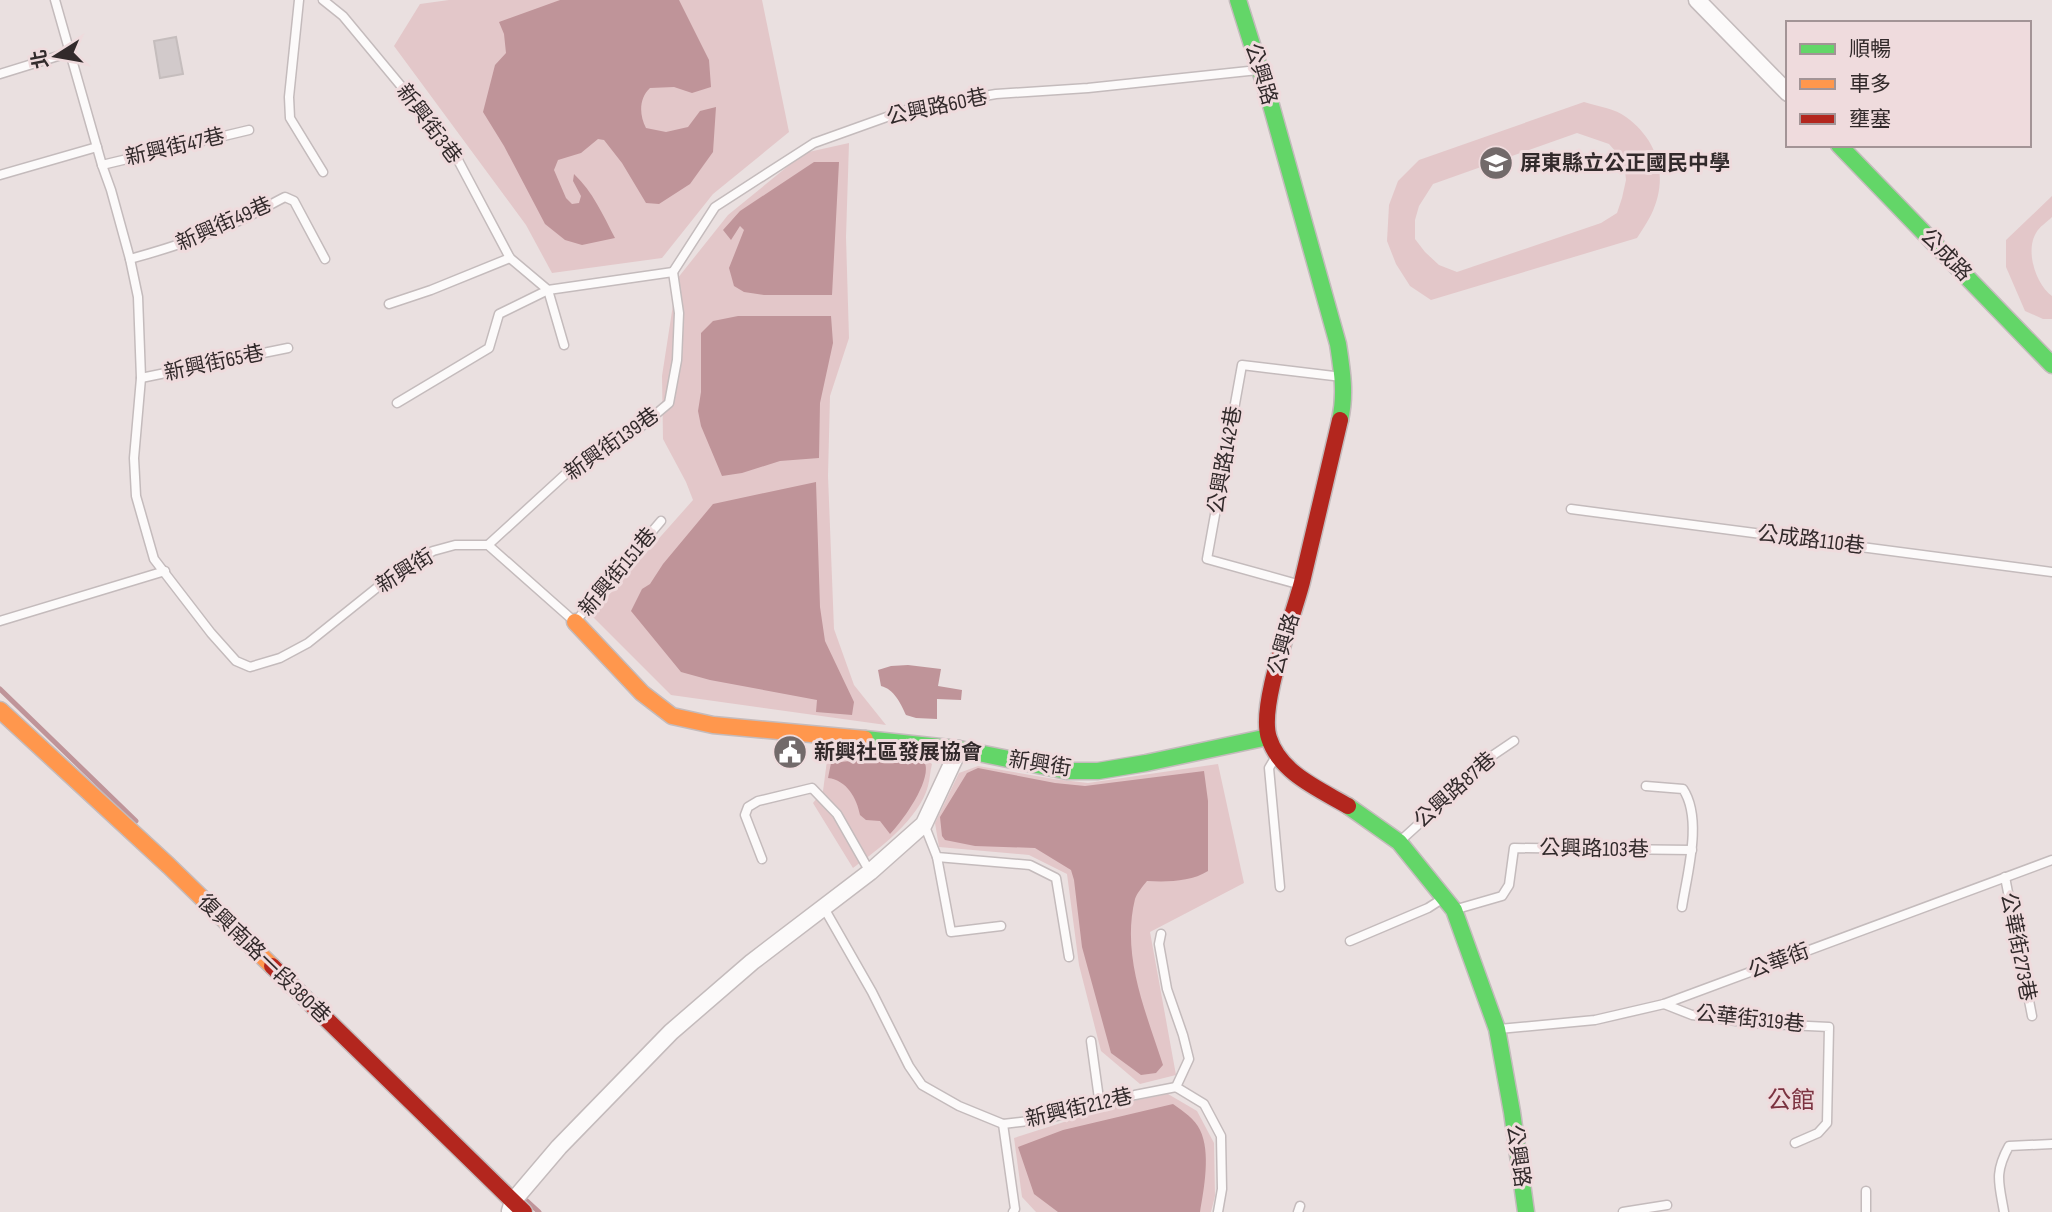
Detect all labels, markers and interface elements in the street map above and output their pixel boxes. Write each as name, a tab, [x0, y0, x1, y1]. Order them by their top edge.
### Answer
north arrow	[21, 21, 91, 91]
legend	[1786, 21, 2031, 147]
text: 順暢	[1849, 37, 1891, 62]
street label: 公興路	[1240, 40, 1282, 108]
text: 北	[28, 47, 54, 70]
text: 車多	[1849, 72, 1891, 97]
street label: 新興街3巷	[391, 79, 467, 169]
street label: 公興路60巷	[884, 84, 990, 130]
text: 壅塞	[1849, 107, 1891, 132]
street label: 新興街47巷	[123, 123, 227, 171]
school or university icon: 屏東縣立公正國民中學	[1477, 144, 1515, 182]
place label: 屏東縣立公正國民中學	[1520, 151, 1730, 176]
street label: 新興街49巷	[172, 192, 276, 256]
street label: 公成路	[1915, 224, 1977, 286]
street label: 新興街65巷	[162, 340, 266, 386]
street label: 新興街139巷	[560, 402, 664, 486]
street label: 公興路142巷	[1203, 404, 1247, 516]
street label: 公成路110巷	[1756, 521, 1866, 559]
street label: 新興街151巷	[574, 523, 662, 621]
street label: 新興街	[372, 544, 438, 598]
street label: 公興路	[1263, 610, 1305, 678]
public building icon: 新興社區發展協會	[771, 733, 809, 771]
place label: 新興社區發展協會	[814, 740, 982, 765]
street label: 新興街	[1007, 747, 1073, 781]
street label: 公興路87巷	[1409, 747, 1501, 833]
street label: 公興路103巷	[1539, 836, 1649, 862]
street label: 復興南路一段380巷	[193, 889, 335, 1029]
street label: 公華街273巷	[1995, 891, 2041, 1003]
street label: 公華街	[1745, 938, 1813, 984]
street label: 公華街319巷	[1694, 1001, 1806, 1037]
street label: 新興街212巷	[1023, 1084, 1135, 1132]
district label: 公館	[1767, 1086, 1815, 1115]
street label: 公興路	[1501, 1123, 1535, 1189]

